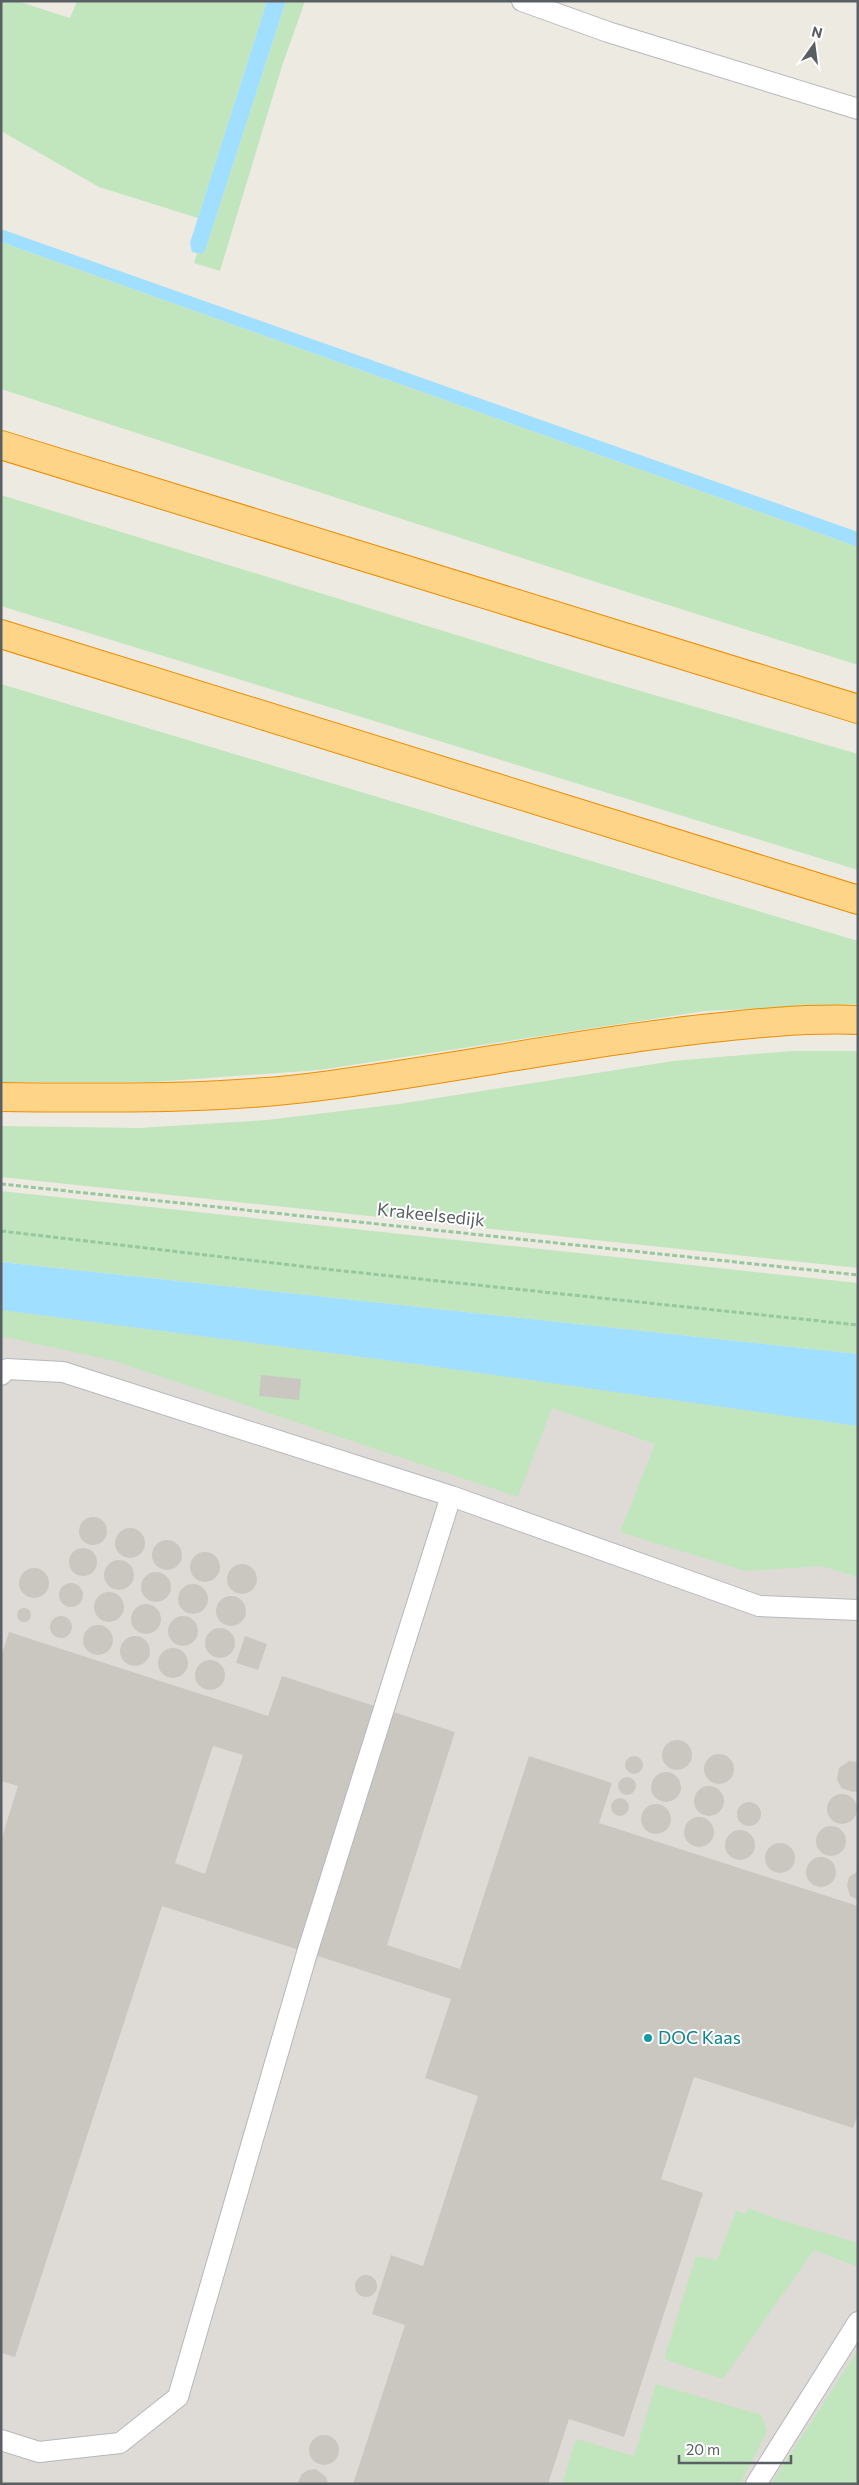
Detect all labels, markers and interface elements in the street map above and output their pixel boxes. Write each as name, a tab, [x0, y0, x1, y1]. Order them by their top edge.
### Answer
north arrow	[789, 20, 839, 70]
text: N	[810, 22, 824, 41]
street label: Krakeelsedijk	[376, 1197, 486, 1231]
place label: DOC Kaas	[658, 2026, 741, 2048]
marker: DOC Kaas	[642, 2032, 654, 2044]
scale bar	[679, 2432, 792, 2464]
text: 20 m	[686, 2440, 720, 2458]

